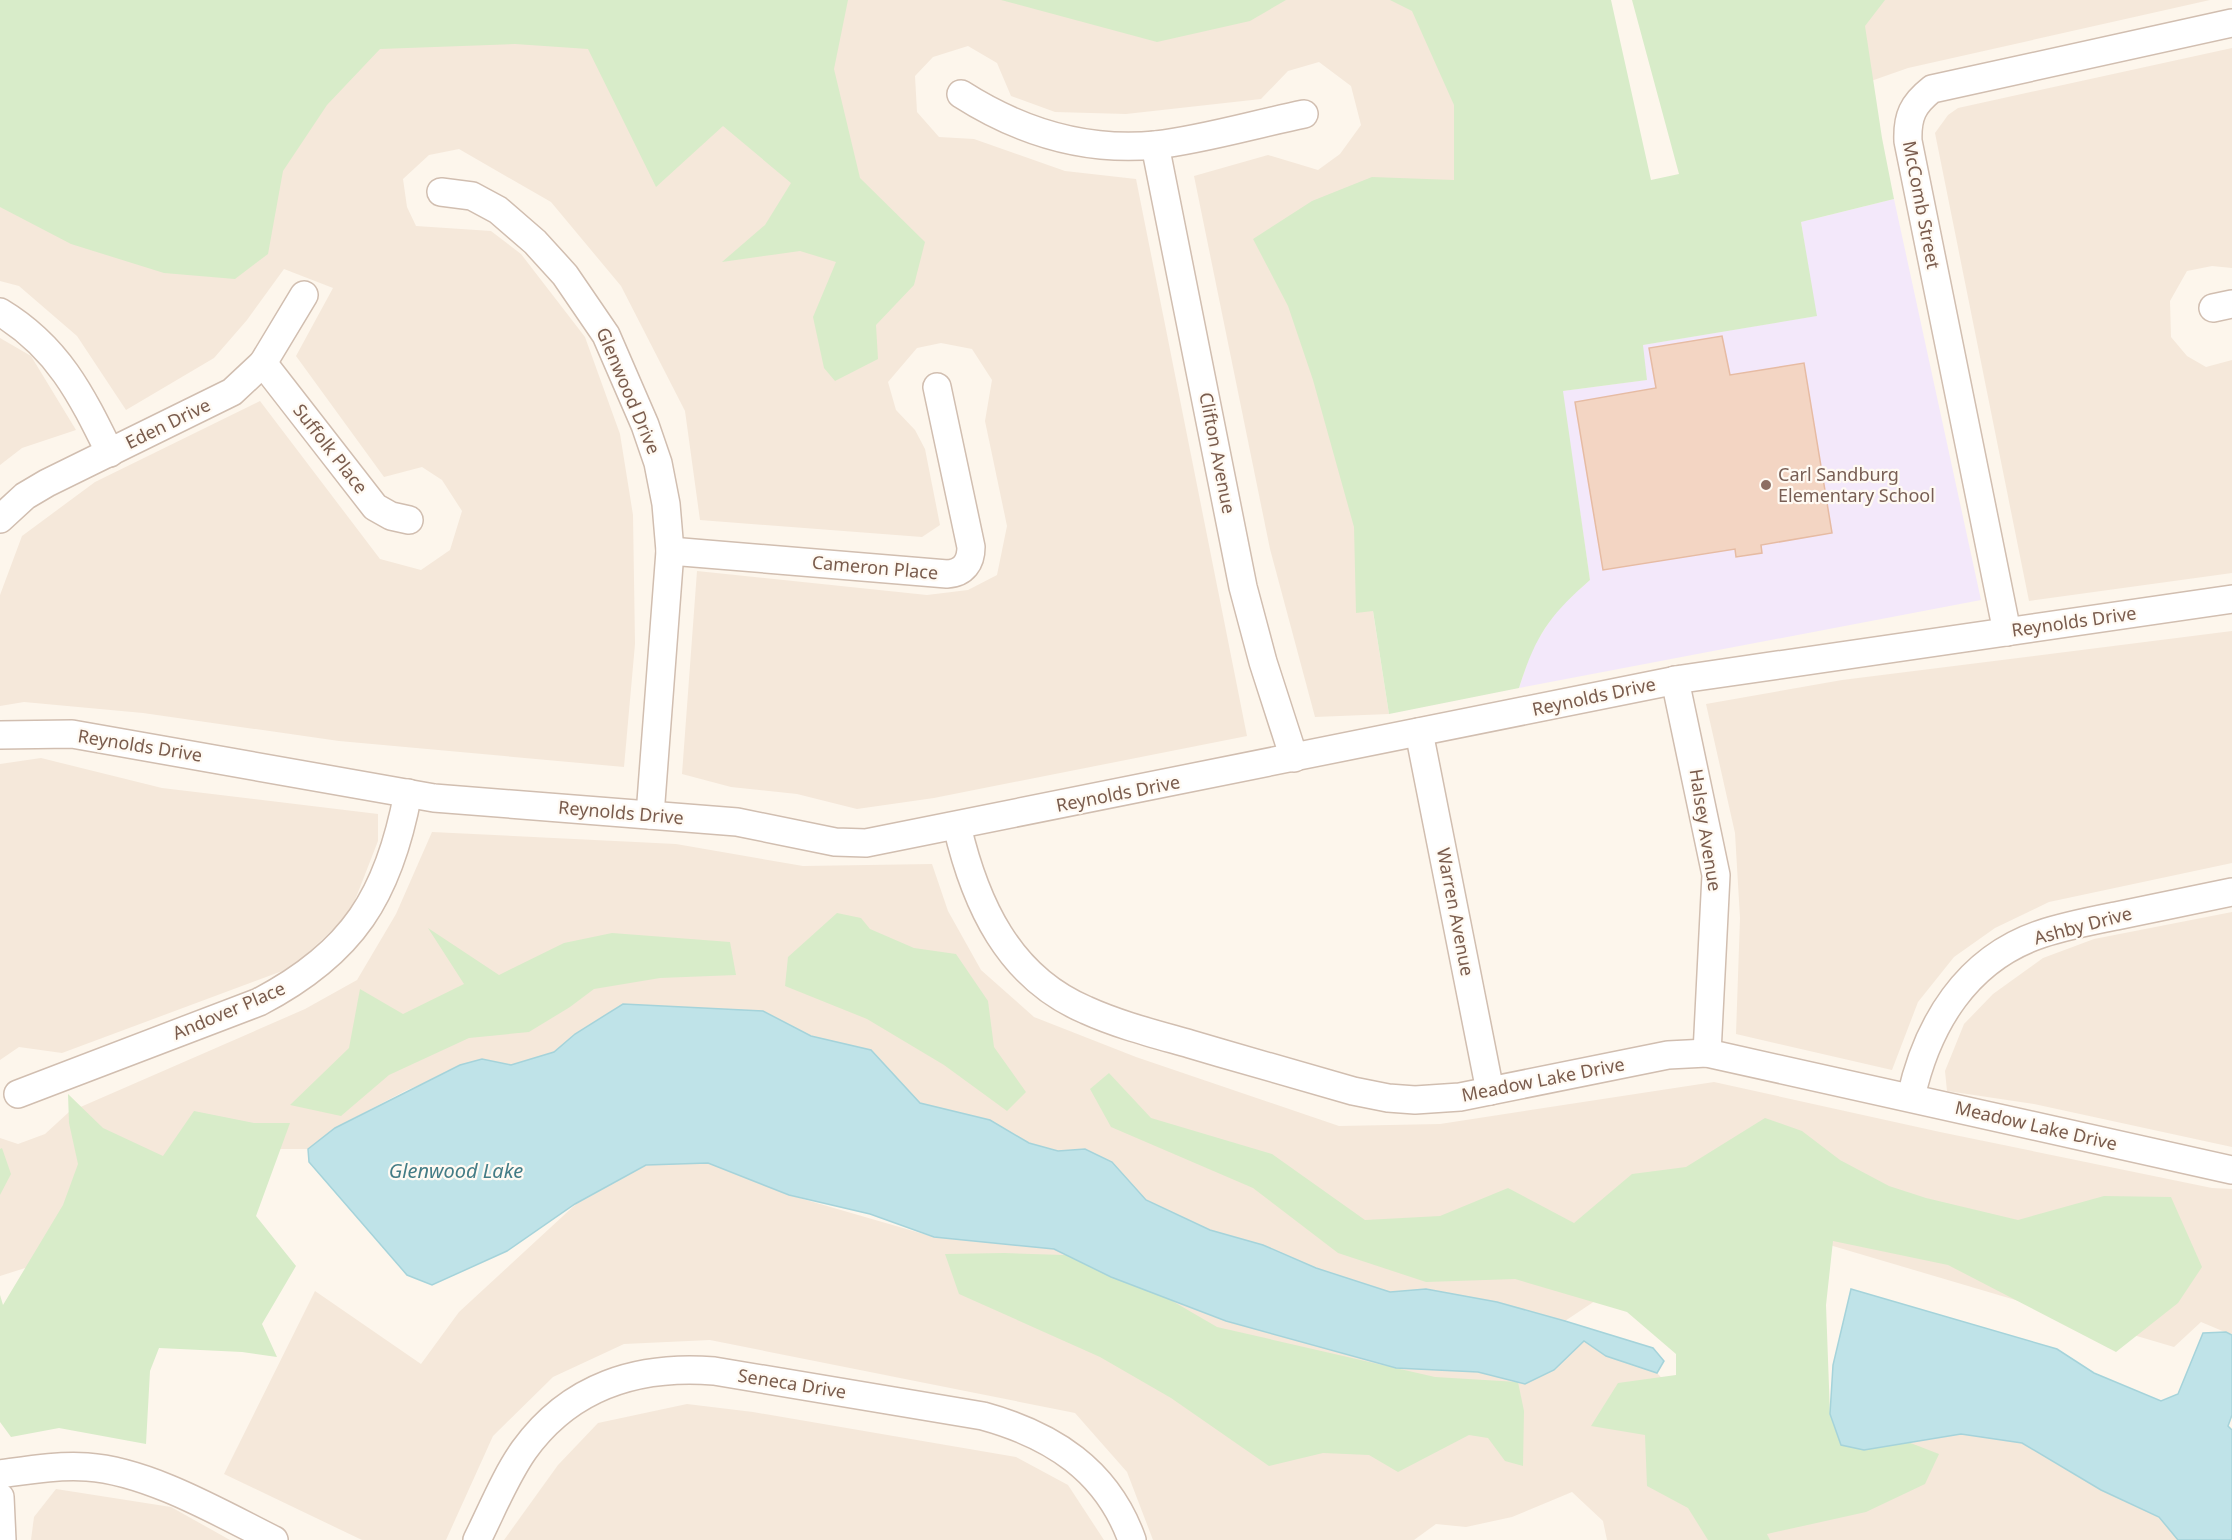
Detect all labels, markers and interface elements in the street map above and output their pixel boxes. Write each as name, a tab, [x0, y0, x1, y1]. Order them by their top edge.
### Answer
street label: McComb Street	[1898, 139, 1946, 271]
street label: Glenwood Drive	[591, 324, 666, 458]
street label: Clifton Avenue	[1194, 390, 1242, 516]
street label: Eden Drive	[121, 392, 214, 454]
street label: Suffolk Place	[288, 399, 373, 498]
place label: Carl Sandburg Elementary School	[1778, 462, 1935, 507]
marker: Carl Sandburg Elementary School	[1759, 478, 1773, 492]
street label: Cameron Place	[811, 550, 939, 584]
street label: Reynolds Drive	[2010, 600, 2138, 642]
street label: Reynolds Drive	[1530, 671, 1658, 721]
street label: Reynolds Drive	[76, 723, 204, 767]
street label: Halsey Avenue	[1684, 767, 1728, 893]
street label: Reynolds Drive	[1054, 769, 1182, 817]
street label: Reynolds Drive	[557, 795, 685, 829]
street label: Warren Avenue	[1432, 846, 1480, 978]
street label: Ashby Drive	[2031, 900, 2134, 950]
street label: Andover Place	[169, 976, 289, 1045]
street label: Meadow Lake Drive	[1459, 1051, 1626, 1107]
street label: Meadow Lake Drive	[1953, 1095, 2120, 1155]
water label: Glenwood Lake	[389, 1157, 523, 1184]
street label: Seneca Drive	[736, 1363, 848, 1403]

